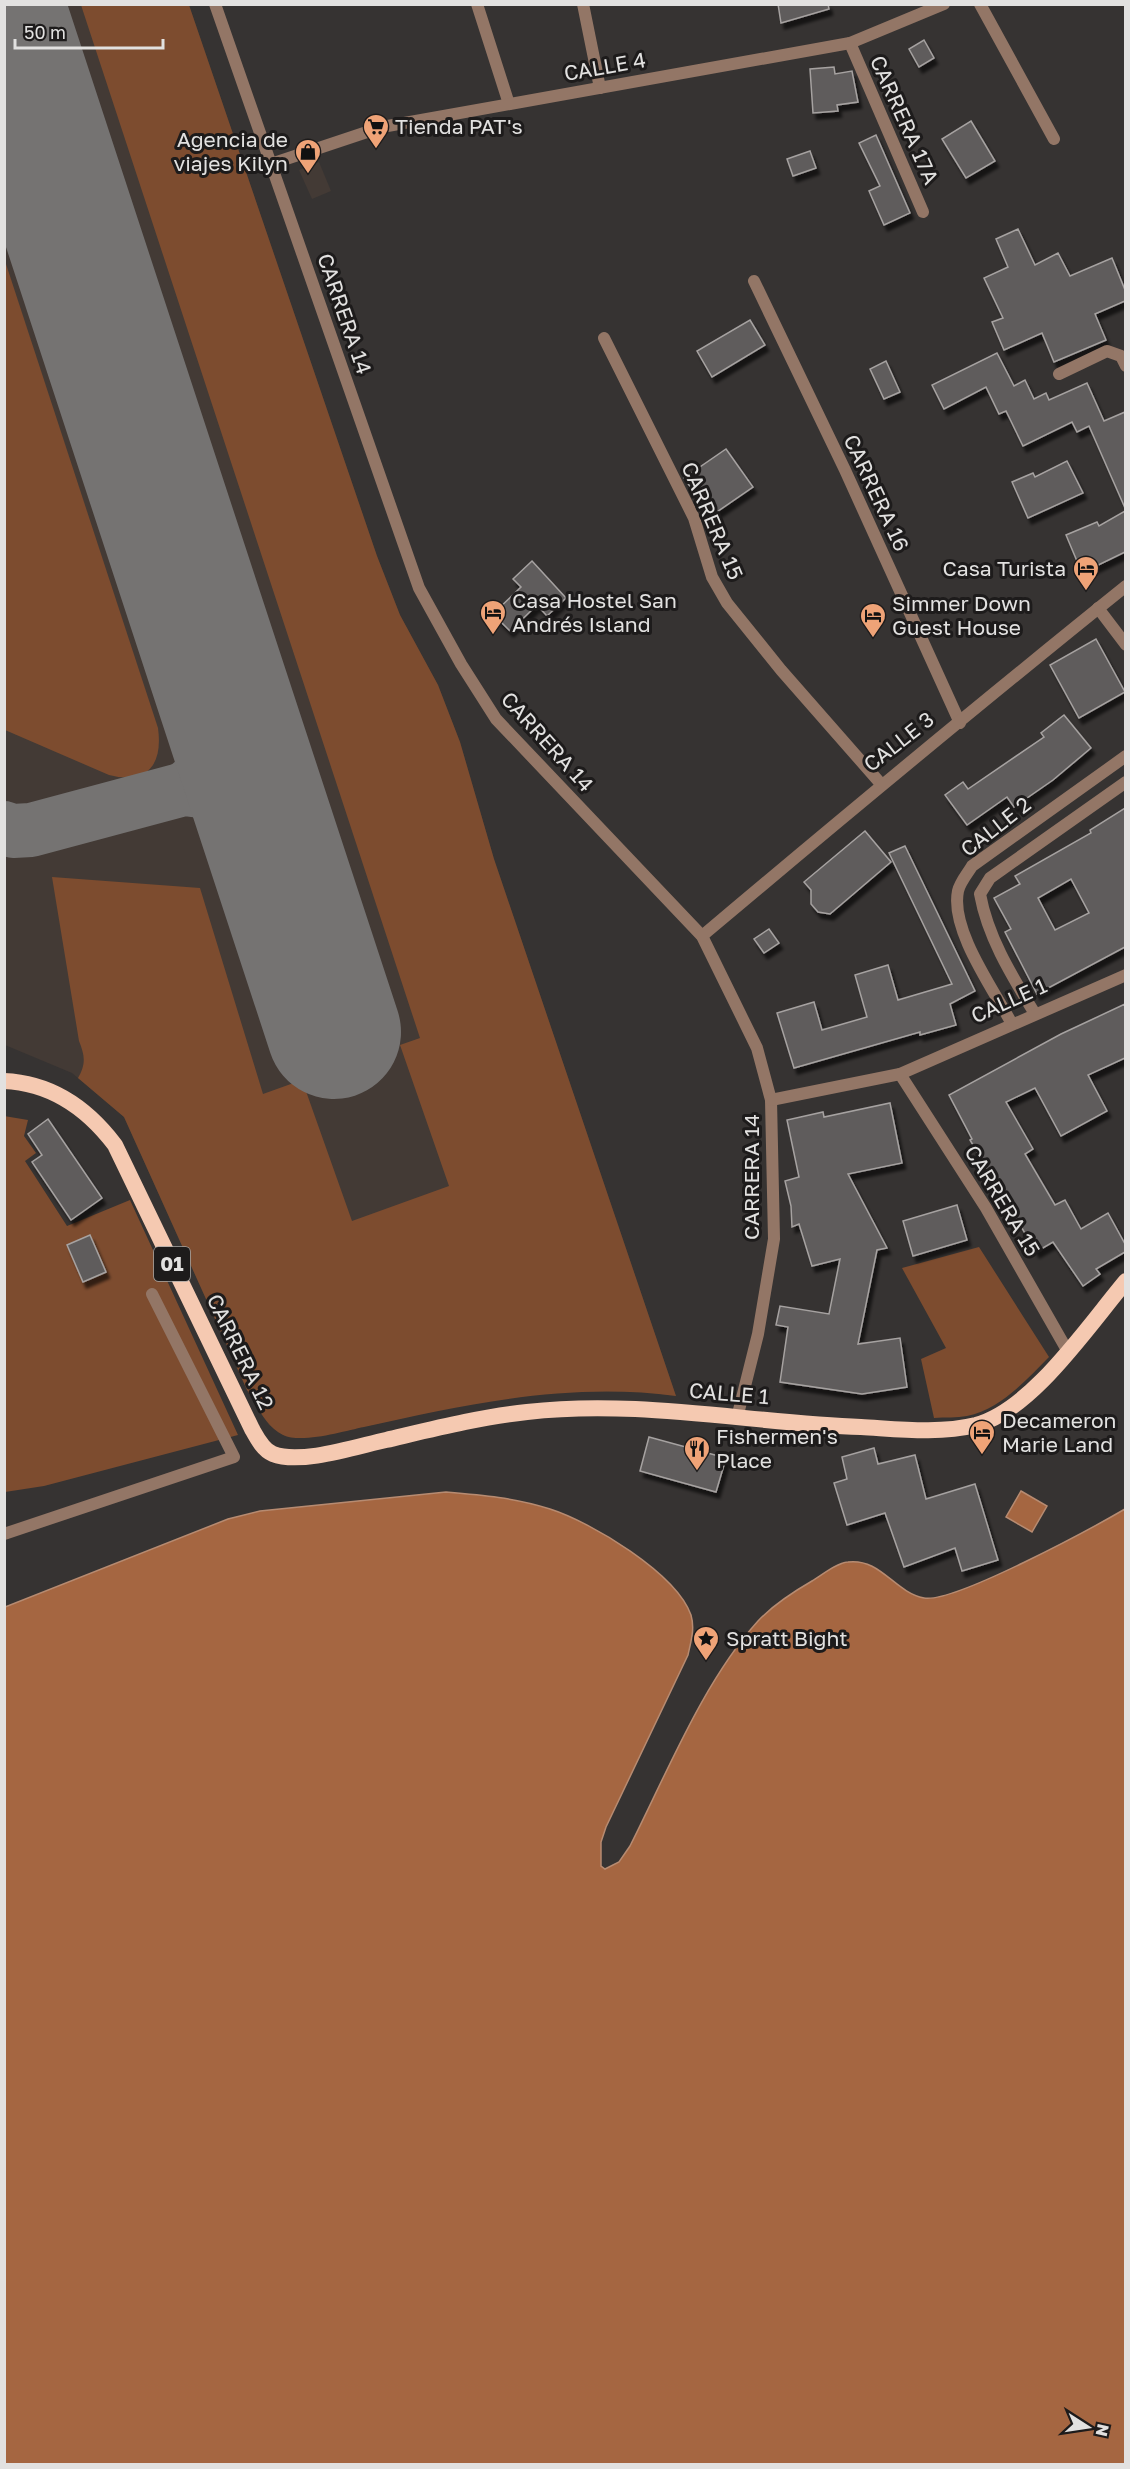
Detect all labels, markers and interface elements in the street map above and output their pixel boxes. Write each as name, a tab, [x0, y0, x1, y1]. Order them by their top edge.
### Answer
scale bar	[15, 12, 164, 50]
text: 50 m	[24, 21, 66, 43]
street label: CALLE 4	[562, 46, 648, 86]
street label: CARRERA 17A	[865, 51, 945, 188]
supermarket icon: Tienda PAT's	[361, 112, 391, 150]
place label: Tienda PAT's	[395, 113, 523, 139]
place label: Agencia de viajes Kilyn	[173, 126, 288, 176]
shop icon: Agencia de viajes Kilyn	[293, 137, 323, 175]
street label: CARRERA 14	[312, 250, 378, 377]
street label: CARRERA 16	[839, 430, 915, 555]
street label: CARRERA 15	[676, 458, 749, 583]
hotel icon: Casa Turista	[1071, 554, 1101, 592]
place label: Casa Turista	[943, 555, 1066, 581]
place label: Casa Hostel San Andrés Island	[512, 587, 677, 637]
place label: Simmer Down Guest House	[892, 590, 1031, 640]
hotel icon: Casa Hostel San Andrés Island	[478, 598, 508, 636]
hotel icon: Simmer Down Guest House	[858, 601, 888, 639]
street label: CARRERA 14	[496, 686, 600, 797]
street label: CALLE 3	[858, 706, 939, 777]
street label: CALLE 2	[955, 791, 1036, 862]
street label: CALLE 1	[967, 972, 1050, 1028]
street label: CARRERA 14	[738, 1114, 764, 1240]
street label: CARRERA 15	[959, 1140, 1046, 1261]
road number: 01	[154, 1247, 190, 1281]
street label: CARRERA 12	[202, 1290, 280, 1414]
street label: CALLE 1	[688, 1377, 770, 1409]
place label: Decameron Marie Land	[1002, 1407, 1116, 1457]
hotel icon: Decameron Marie Land	[967, 1418, 997, 1456]
place label: Fishermen's Place	[716, 1423, 838, 1473]
restaurant icon: Fishermen's Place	[682, 1434, 712, 1472]
place icon: Spratt Bight	[691, 1624, 721, 1662]
place label: Spratt Bight	[726, 1625, 848, 1651]
north arrow	[1058, 2397, 1118, 2457]
text: N	[1092, 2422, 1114, 2438]

